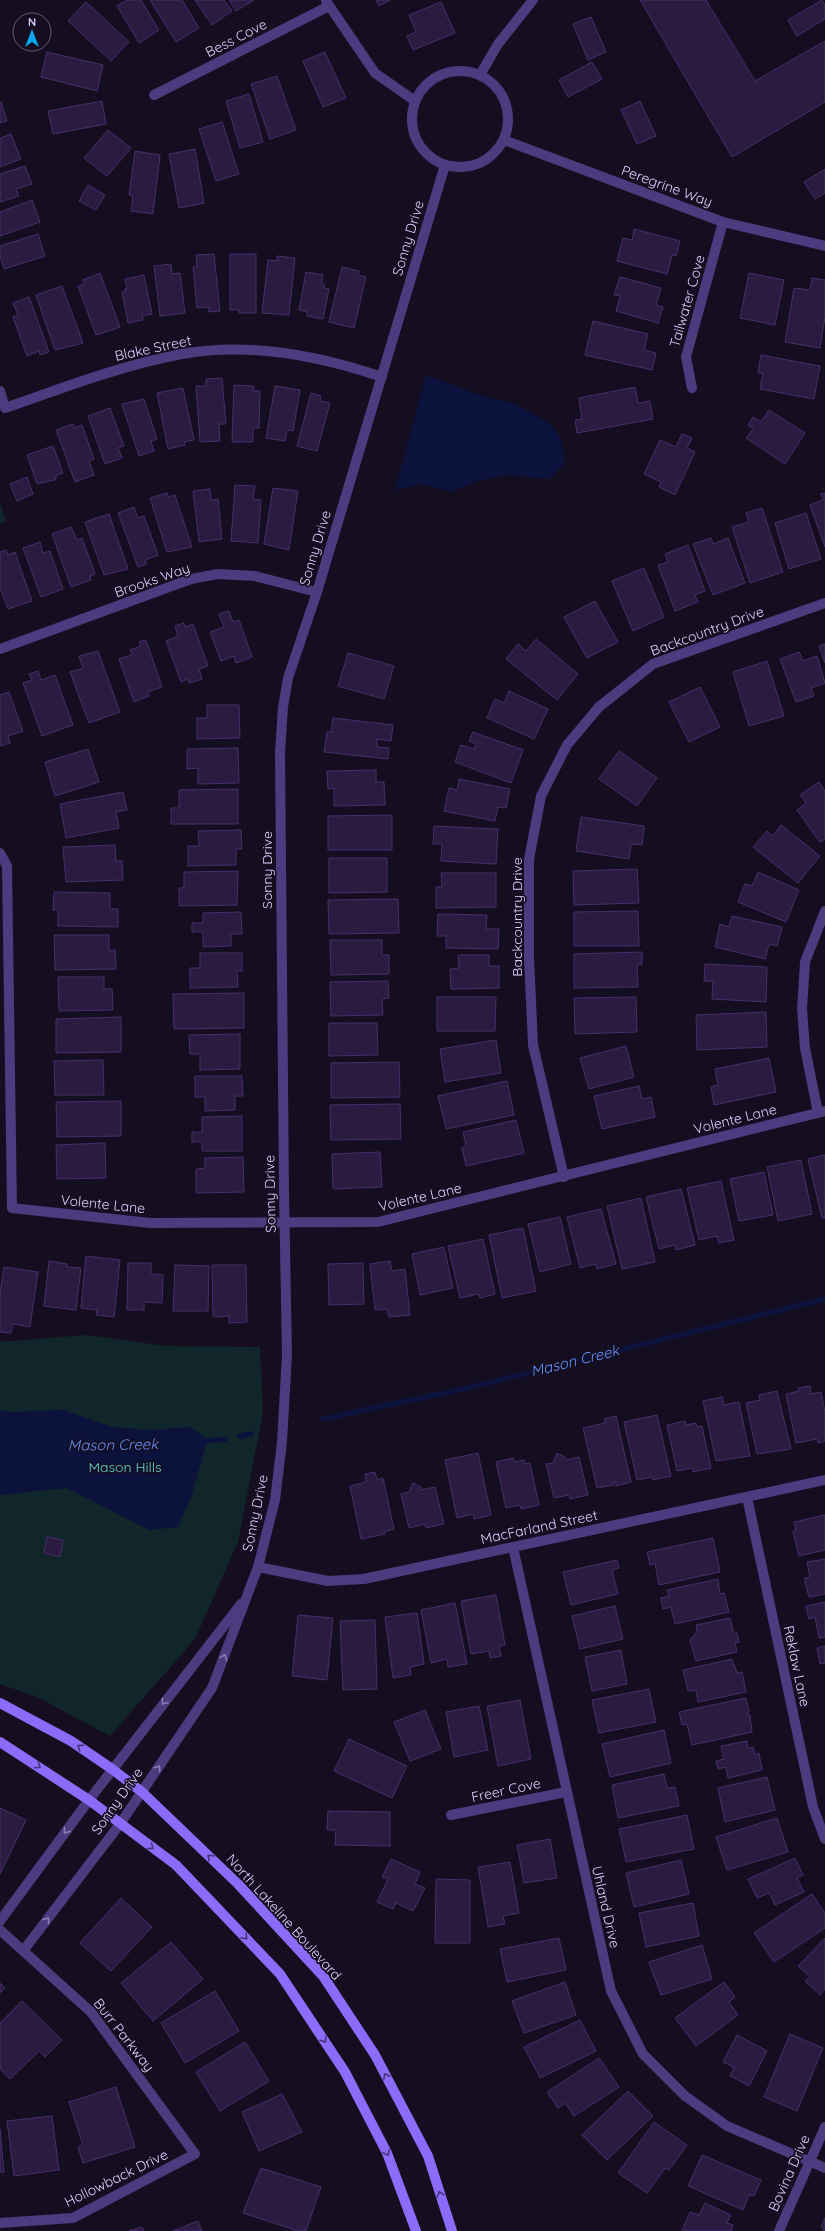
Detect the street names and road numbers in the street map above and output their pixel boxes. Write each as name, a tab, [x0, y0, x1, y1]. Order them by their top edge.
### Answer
street label: Bess Cove	[202, 15, 270, 61]
street label: Peregrine Way	[619, 161, 715, 211]
street label: Sonny Drive	[388, 198, 428, 278]
street label: Tailwater Cove	[665, 253, 709, 349]
street label: Blake Street	[113, 331, 193, 365]
street label: Sonny Drive	[295, 508, 335, 588]
street label: Brooks Way	[112, 559, 192, 601]
street label: Backcountry Drive	[648, 602, 766, 660]
street label: Sonny Drive	[258, 831, 276, 909]
street label: Backcountry Drive	[508, 857, 526, 977]
street label: Volente Lane	[692, 1100, 778, 1138]
street label: Sonny Drive	[260, 1155, 280, 1233]
street label: Volente Lane	[377, 1179, 463, 1215]
street label: Volente Lane	[60, 1191, 146, 1217]
street label: Sonny Drive	[238, 1473, 272, 1553]
street label: MacFarland Street	[479, 1506, 599, 1548]
street label: Reklaw Lane	[780, 1624, 814, 1708]
street label: Sonny Drive	[87, 1764, 147, 1838]
street label: Freer Cove	[470, 1774, 543, 1806]
street label: North Lakeline Boulevard	[223, 1850, 345, 1984]
street label: Uhland Drive	[588, 1864, 624, 1950]
street label: Burr Parkway	[90, 1995, 158, 2075]
street label: Bovina Drive	[764, 2132, 814, 2214]
street label: Hollowback Drive	[61, 2145, 171, 2211]

